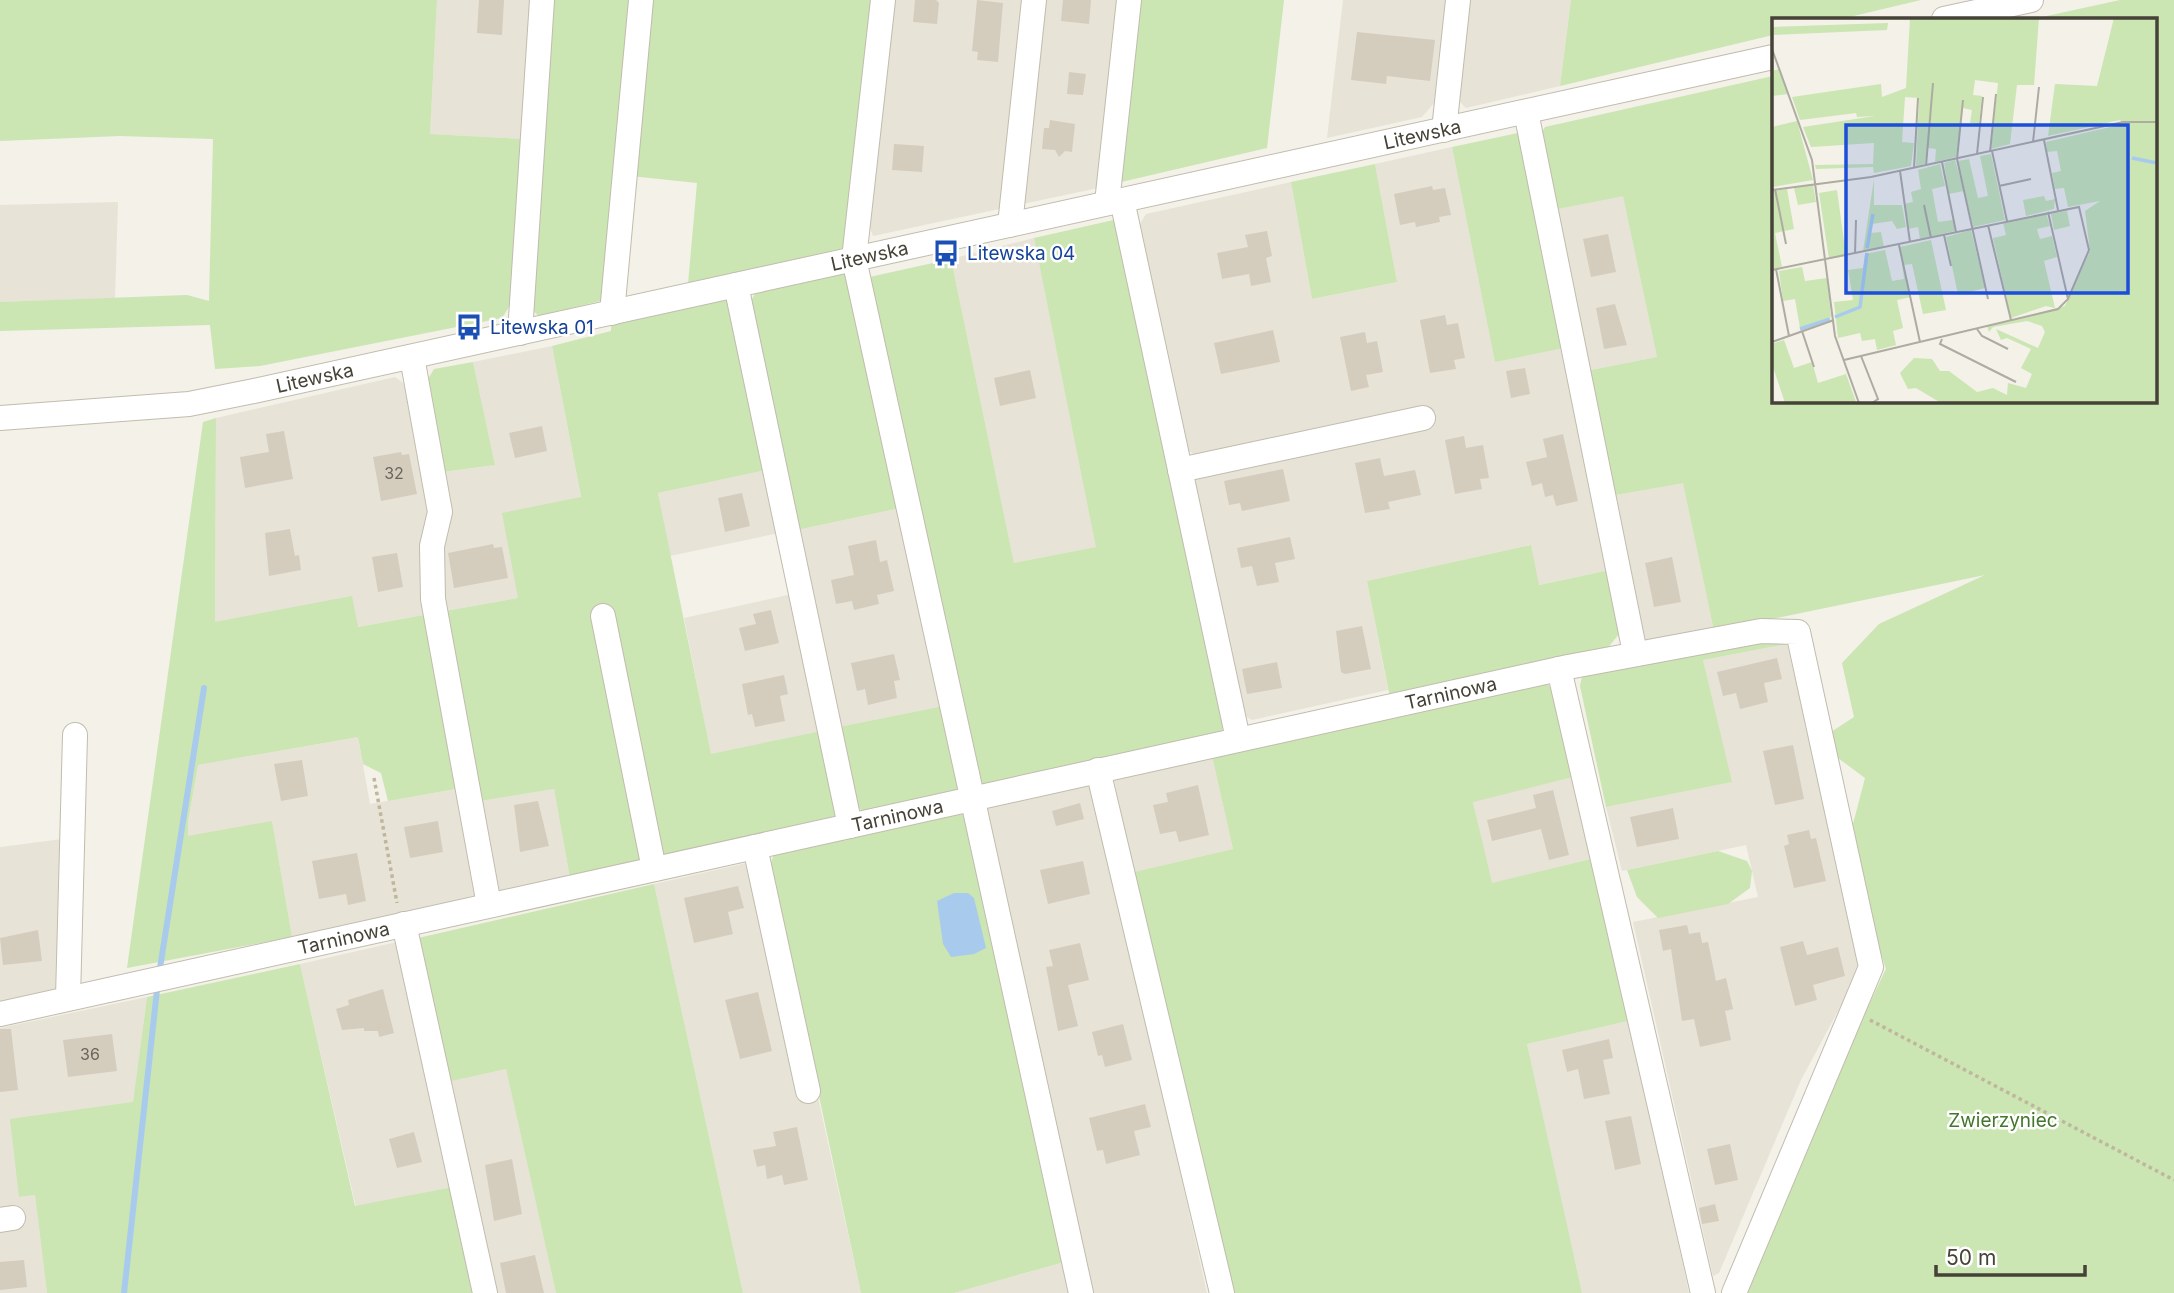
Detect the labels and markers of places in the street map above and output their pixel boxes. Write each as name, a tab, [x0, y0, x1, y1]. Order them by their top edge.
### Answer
bus stop icon: Litewska 04	[931, 238, 961, 268]
place label: Litewska 04	[967, 242, 1075, 265]
bus stop icon: Litewska 01	[454, 312, 484, 342]
place label: Litewska 01	[490, 316, 594, 339]

